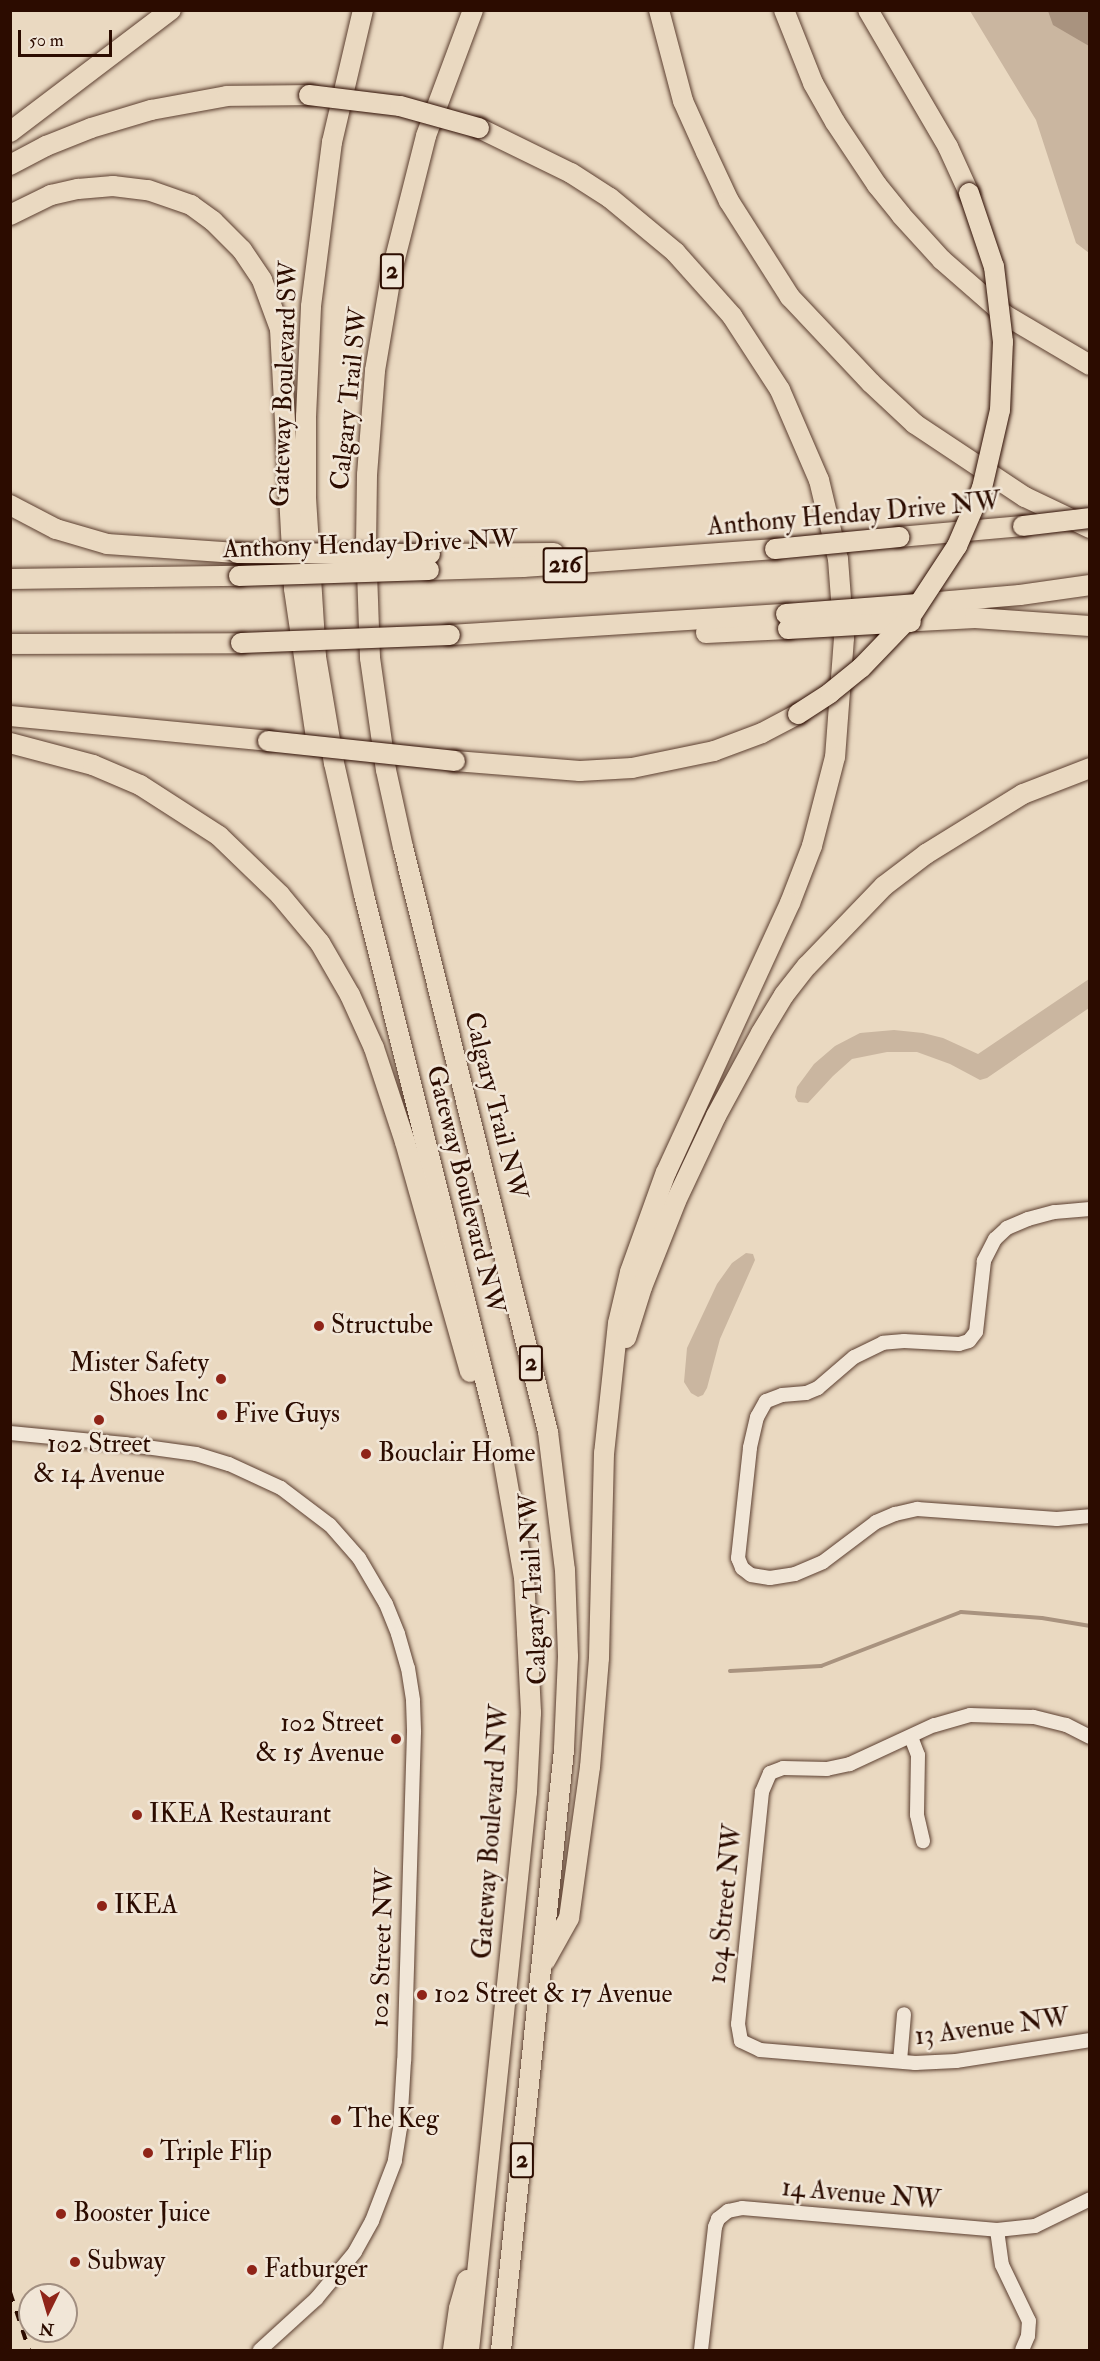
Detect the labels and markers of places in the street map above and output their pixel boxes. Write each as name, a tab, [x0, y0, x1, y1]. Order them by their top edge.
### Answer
place label: Structube	[331, 1310, 433, 1342]
marker: Structube	[312, 1319, 326, 1333]
place label: Mister Safety Shoes Inc	[69, 1348, 209, 1410]
marker: Mister Safety Shoes Inc	[214, 1372, 228, 1386]
place label: Five Guys	[234, 1399, 340, 1431]
marker: Five Guys	[215, 1408, 229, 1422]
marker: 102 Street & 14 Avenue	[92, 1413, 106, 1427]
place label: 102 Street & 14 Avenue	[33, 1429, 165, 1490]
place label: Bouclair Home	[378, 1438, 535, 1470]
marker: Bouclair Home	[359, 1447, 373, 1461]
place label: 102 Street & 15 Avenue	[255, 1708, 384, 1769]
marker: 102 Street & 15 Avenue	[389, 1732, 403, 1746]
place label: IKEA Restaurant	[149, 1799, 331, 1831]
marker: IKEA Restaurant	[130, 1808, 144, 1822]
place label: IKEA	[114, 1890, 178, 1922]
marker: IKEA	[95, 1899, 109, 1913]
place label: 102 Street & 17 Avenue	[434, 1979, 672, 2011]
marker: 102 Street & 17 Avenue	[415, 1988, 429, 2002]
place label: The Keg	[348, 2104, 439, 2136]
marker: The Keg	[329, 2113, 343, 2127]
place label: Triple Flip	[160, 2137, 272, 2169]
marker: Triple Flip	[141, 2146, 155, 2160]
place label: Booster Juice	[73, 2198, 210, 2230]
marker: Booster Juice	[54, 2207, 68, 2221]
place label: Subway	[87, 2246, 165, 2278]
place label: Fatburger	[264, 2254, 368, 2286]
marker: Subway	[68, 2255, 82, 2269]
marker: Fatburger	[245, 2263, 259, 2277]

